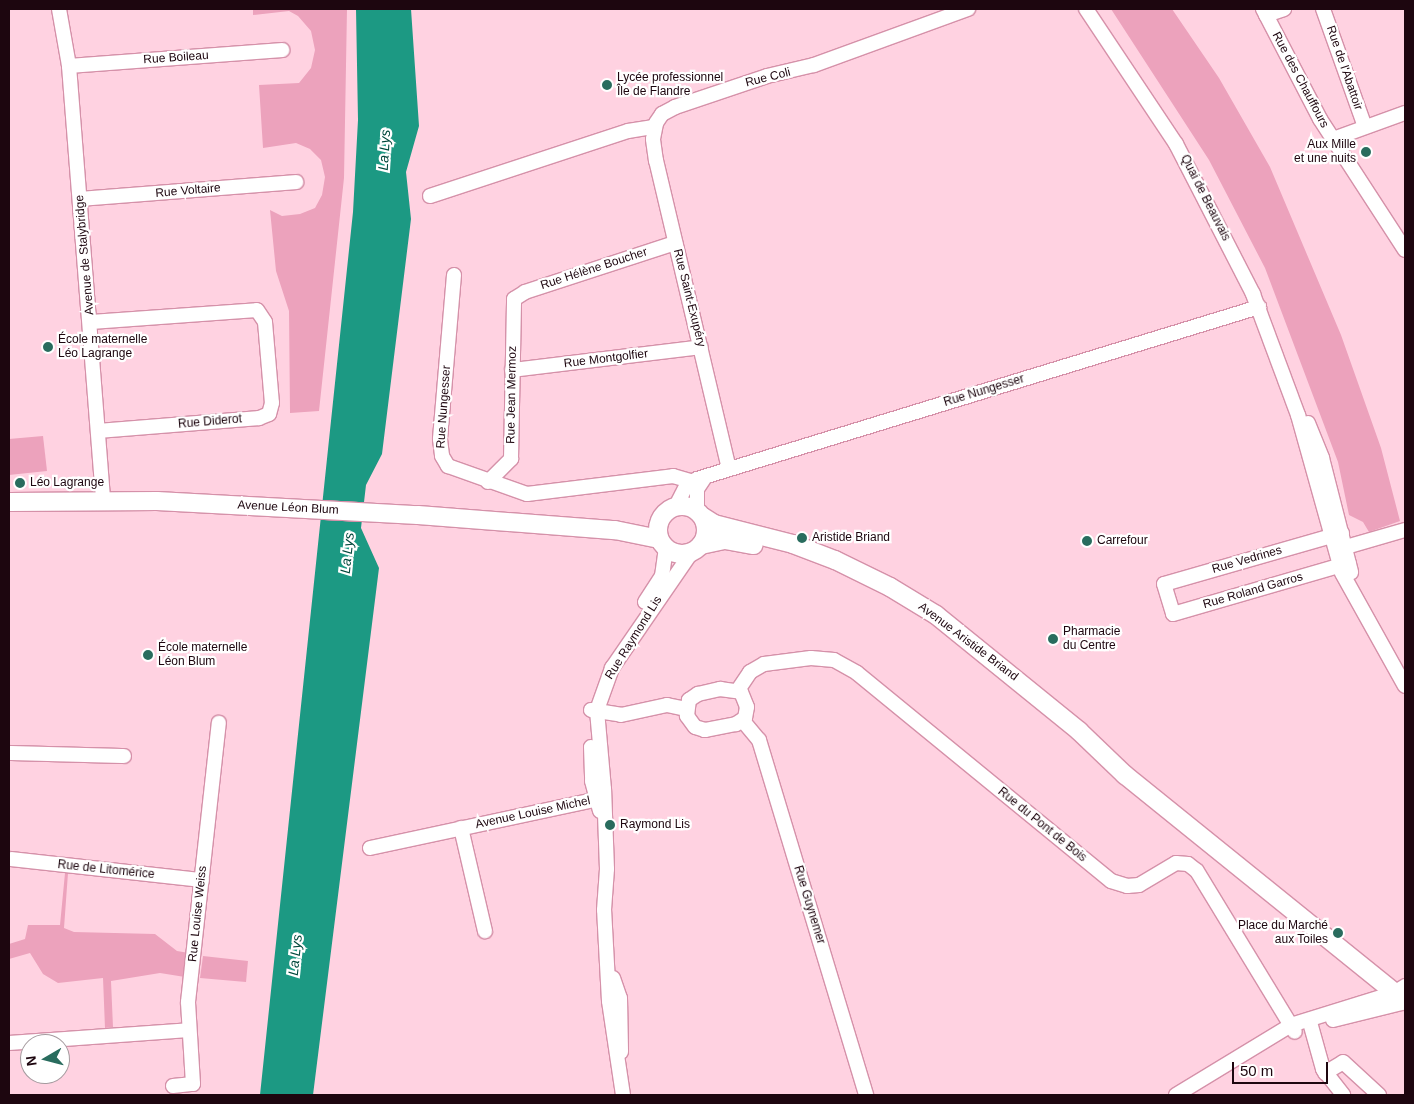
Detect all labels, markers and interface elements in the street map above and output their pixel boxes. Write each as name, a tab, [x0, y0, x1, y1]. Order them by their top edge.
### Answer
street label: Rue de l'Abattoir	[1323, 24, 1365, 112]
street label: Rue des Chauffours	[1269, 30, 1331, 130]
street label: Rue Boileau	[143, 49, 209, 67]
street label: Rue Coli	[744, 65, 792, 91]
place label: Lycée professionnel Île de Flandre	[617, 71, 723, 99]
marker: Lycée professionnel Île de Flandre	[601, 79, 613, 91]
water label: La Lys	[375, 129, 393, 171]
place label: Aux Mille et une nuits	[1294, 138, 1356, 166]
marker: Aux Mille et une nuits	[1360, 146, 1372, 158]
street label: Quai de Beauvais	[1177, 153, 1233, 243]
street label: Rue Voltaire	[155, 181, 221, 201]
street label: Avenue de Stalybridge	[73, 194, 97, 316]
street label: Rue Hélène Boucher	[539, 245, 649, 293]
street label: Rue Saint-Exupéry	[670, 247, 708, 349]
place label: École maternelle Léo Lagrange	[58, 333, 147, 361]
marker: École maternelle Léo Lagrange	[42, 341, 54, 353]
street label: Rue Jean Mermoz	[504, 346, 520, 444]
street label: Rue Montgolfier	[563, 347, 649, 371]
street label: Rue Nungesser	[434, 365, 454, 449]
street label: Rue Nungesser	[942, 372, 1026, 410]
street label: Rue Diderot	[177, 412, 243, 432]
place label: Léo Lagrange	[30, 476, 104, 490]
marker: Léo Lagrange	[14, 477, 26, 489]
street label: Avenue Léon Blum	[237, 498, 339, 518]
place label: Aristide Briand	[812, 531, 890, 545]
water label: La Lys	[337, 532, 357, 574]
marker: Aristide Briand	[796, 532, 808, 544]
place label: Carrefour	[1097, 534, 1148, 548]
marker: Carrefour	[1081, 535, 1093, 547]
street label: Rue Vedrines	[1210, 543, 1284, 577]
street label: Rue Roland Garros	[1201, 570, 1305, 612]
street label: Rue Raymond Lis	[603, 594, 665, 682]
street label: Avenue Aristide Briand	[915, 600, 1021, 684]
place label: Pharmacie du Centre	[1063, 625, 1120, 653]
marker: Pharmacie du Centre	[1047, 633, 1059, 645]
place label: École maternelle Léon Blum	[158, 641, 247, 669]
marker: École maternelle Léon Blum	[142, 649, 154, 661]
street label: Rue du Pont de Bois	[995, 785, 1089, 865]
street label: Avenue Louise Michel	[474, 794, 592, 832]
place label: Raymond Lis	[620, 818, 690, 832]
marker: Raymond Lis	[604, 819, 616, 831]
street label: Rue de Litomérice	[57, 858, 155, 882]
street label: Rue Guynemer	[790, 864, 828, 946]
street label: Rue Louise Weiss	[186, 865, 210, 963]
place label: Place du Marché aux Toiles	[1238, 919, 1328, 947]
marker: Place du Marché aux Toiles	[1332, 927, 1344, 939]
water label: La Lys	[285, 934, 305, 976]
north arrow	[20, 1034, 70, 1084]
scale bar	[1234, 1052, 1330, 1084]
text: N	[23, 1055, 40, 1067]
text: 50 m	[1240, 1062, 1273, 1079]

